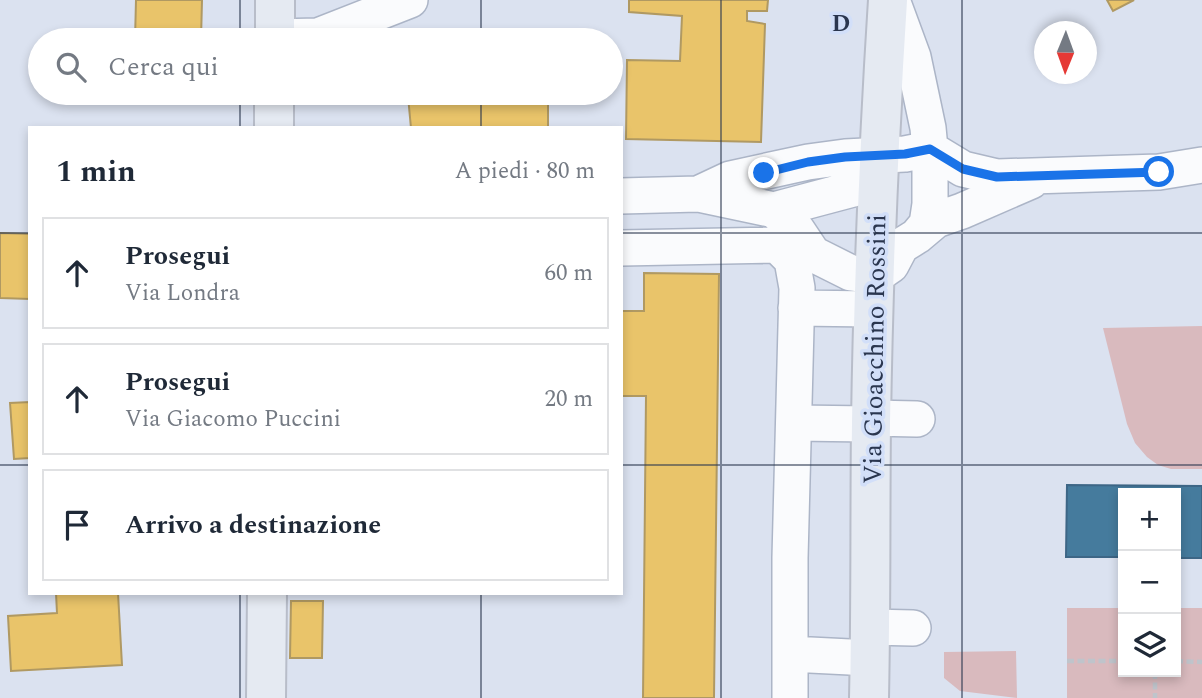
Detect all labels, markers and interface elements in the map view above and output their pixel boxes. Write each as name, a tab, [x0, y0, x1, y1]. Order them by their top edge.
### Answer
text: D	[832, 7, 850, 42]
north arrow	[1034, 21, 1097, 84]
search box	[28, 28, 623, 105]
text: Cerca qui	[108, 47, 219, 87]
icon: search	[52, 48, 90, 86]
text: 1 min	[56, 149, 136, 195]
text: A piedi · 80 m	[455, 154, 595, 189]
route start	[1143, 156, 1174, 187]
route end	[748, 157, 779, 188]
street label: Via Gioacchino Rossini	[853, 214, 897, 484]
text: Prosegui	[125, 236, 230, 276]
icon: ahead	[58, 254, 96, 292]
text: 60 m	[544, 256, 593, 291]
text: Via Londra	[125, 276, 240, 311]
text: Prosegui	[125, 362, 230, 402]
icon: ahead	[58, 380, 96, 418]
text: 20 m	[544, 382, 593, 417]
text: Via Giacomo Puccini	[125, 402, 341, 437]
map controls	[1118, 488, 1181, 677]
button: +	[1118, 488, 1181, 551]
text: Arrivo a destinazione	[125, 505, 381, 545]
icon: arrive	[58, 506, 96, 544]
button: −	[1118, 551, 1181, 614]
button: layers	[1118, 614, 1181, 677]

